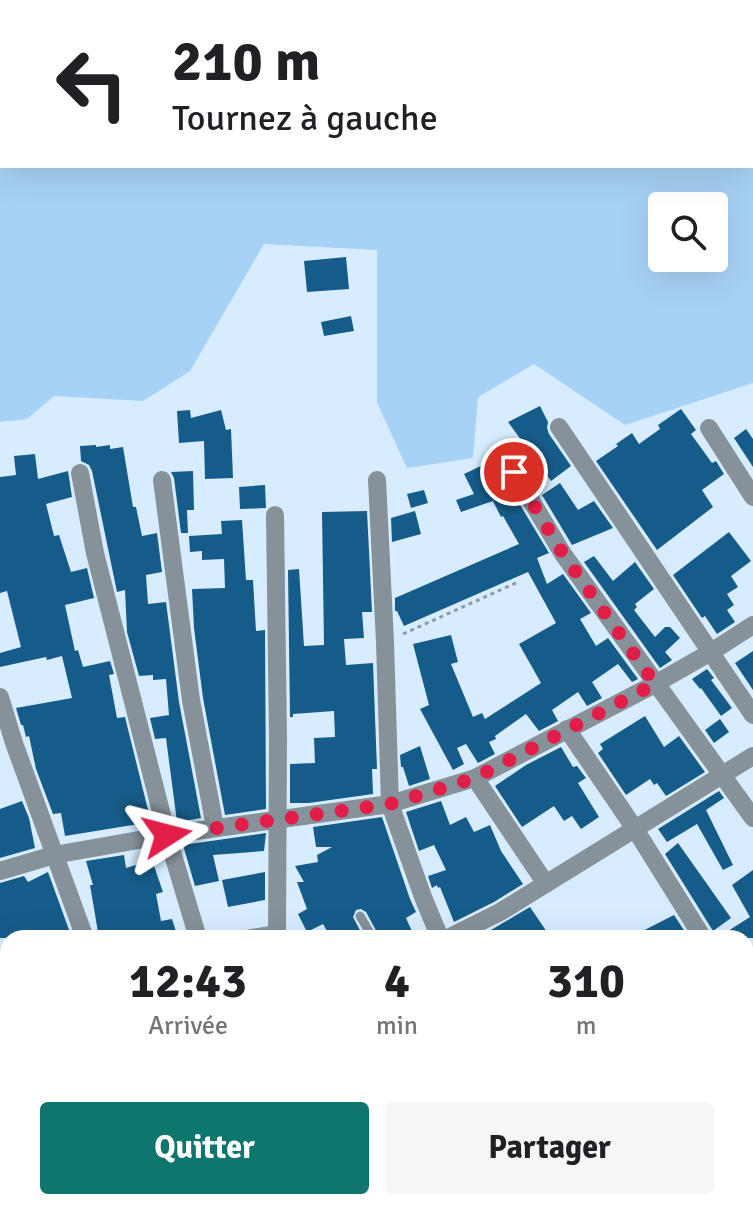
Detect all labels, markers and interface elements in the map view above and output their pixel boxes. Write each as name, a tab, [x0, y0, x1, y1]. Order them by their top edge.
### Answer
text: 210 m	[172, 27, 320, 96]
icon: left	[40, 32, 144, 136]
text: Tournez à gauche	[172, 96, 438, 141]
map controls	[648, 192, 728, 272]
button: search	[648, 192, 728, 272]
pin	[480, 438, 548, 506]
icon: arrive	[492, 450, 536, 494]
position arrow	[125, 793, 209, 877]
text: 12:43	[129, 952, 247, 1011]
text: 4	[384, 952, 410, 1011]
text: 310	[547, 952, 625, 1011]
text: Arrivée	[148, 1010, 228, 1042]
text: min	[376, 1010, 418, 1042]
text: m	[576, 1010, 596, 1042]
button: Quitter	[40, 1102, 369, 1194]
button: Partager	[385, 1102, 714, 1194]

